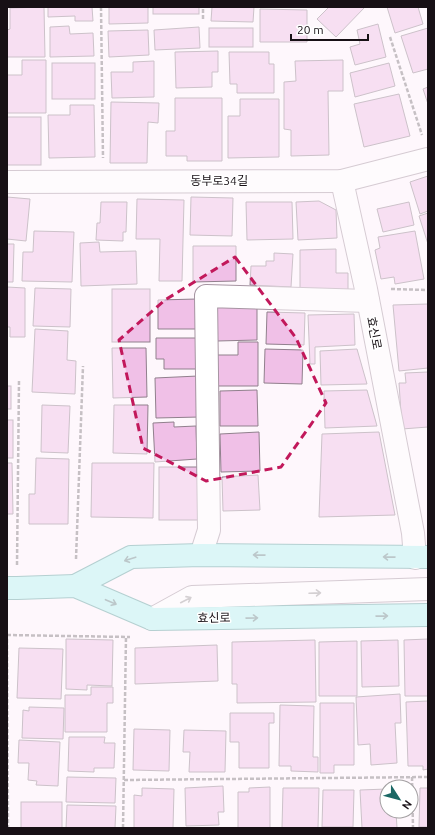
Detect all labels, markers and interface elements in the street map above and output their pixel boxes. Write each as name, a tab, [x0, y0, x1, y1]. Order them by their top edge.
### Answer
scale bar	[291, 16, 368, 42]
text: 20 m	[297, 23, 324, 36]
street label: 동부로34길	[190, 174, 248, 187]
street label: 효신로	[365, 315, 384, 350]
one-way arrow	[253, 551, 266, 559]
one-way arrow	[383, 553, 396, 561]
one-way arrow	[123, 556, 136, 563]
one-way arrow	[308, 589, 321, 596]
one-way arrow	[180, 596, 192, 603]
one-way arrow	[105, 598, 117, 606]
street label: 효신로	[197, 611, 231, 624]
one-way arrow	[375, 612, 388, 620]
one-way arrow	[245, 614, 258, 621]
north arrow	[379, 779, 419, 819]
text: N	[400, 798, 414, 812]

